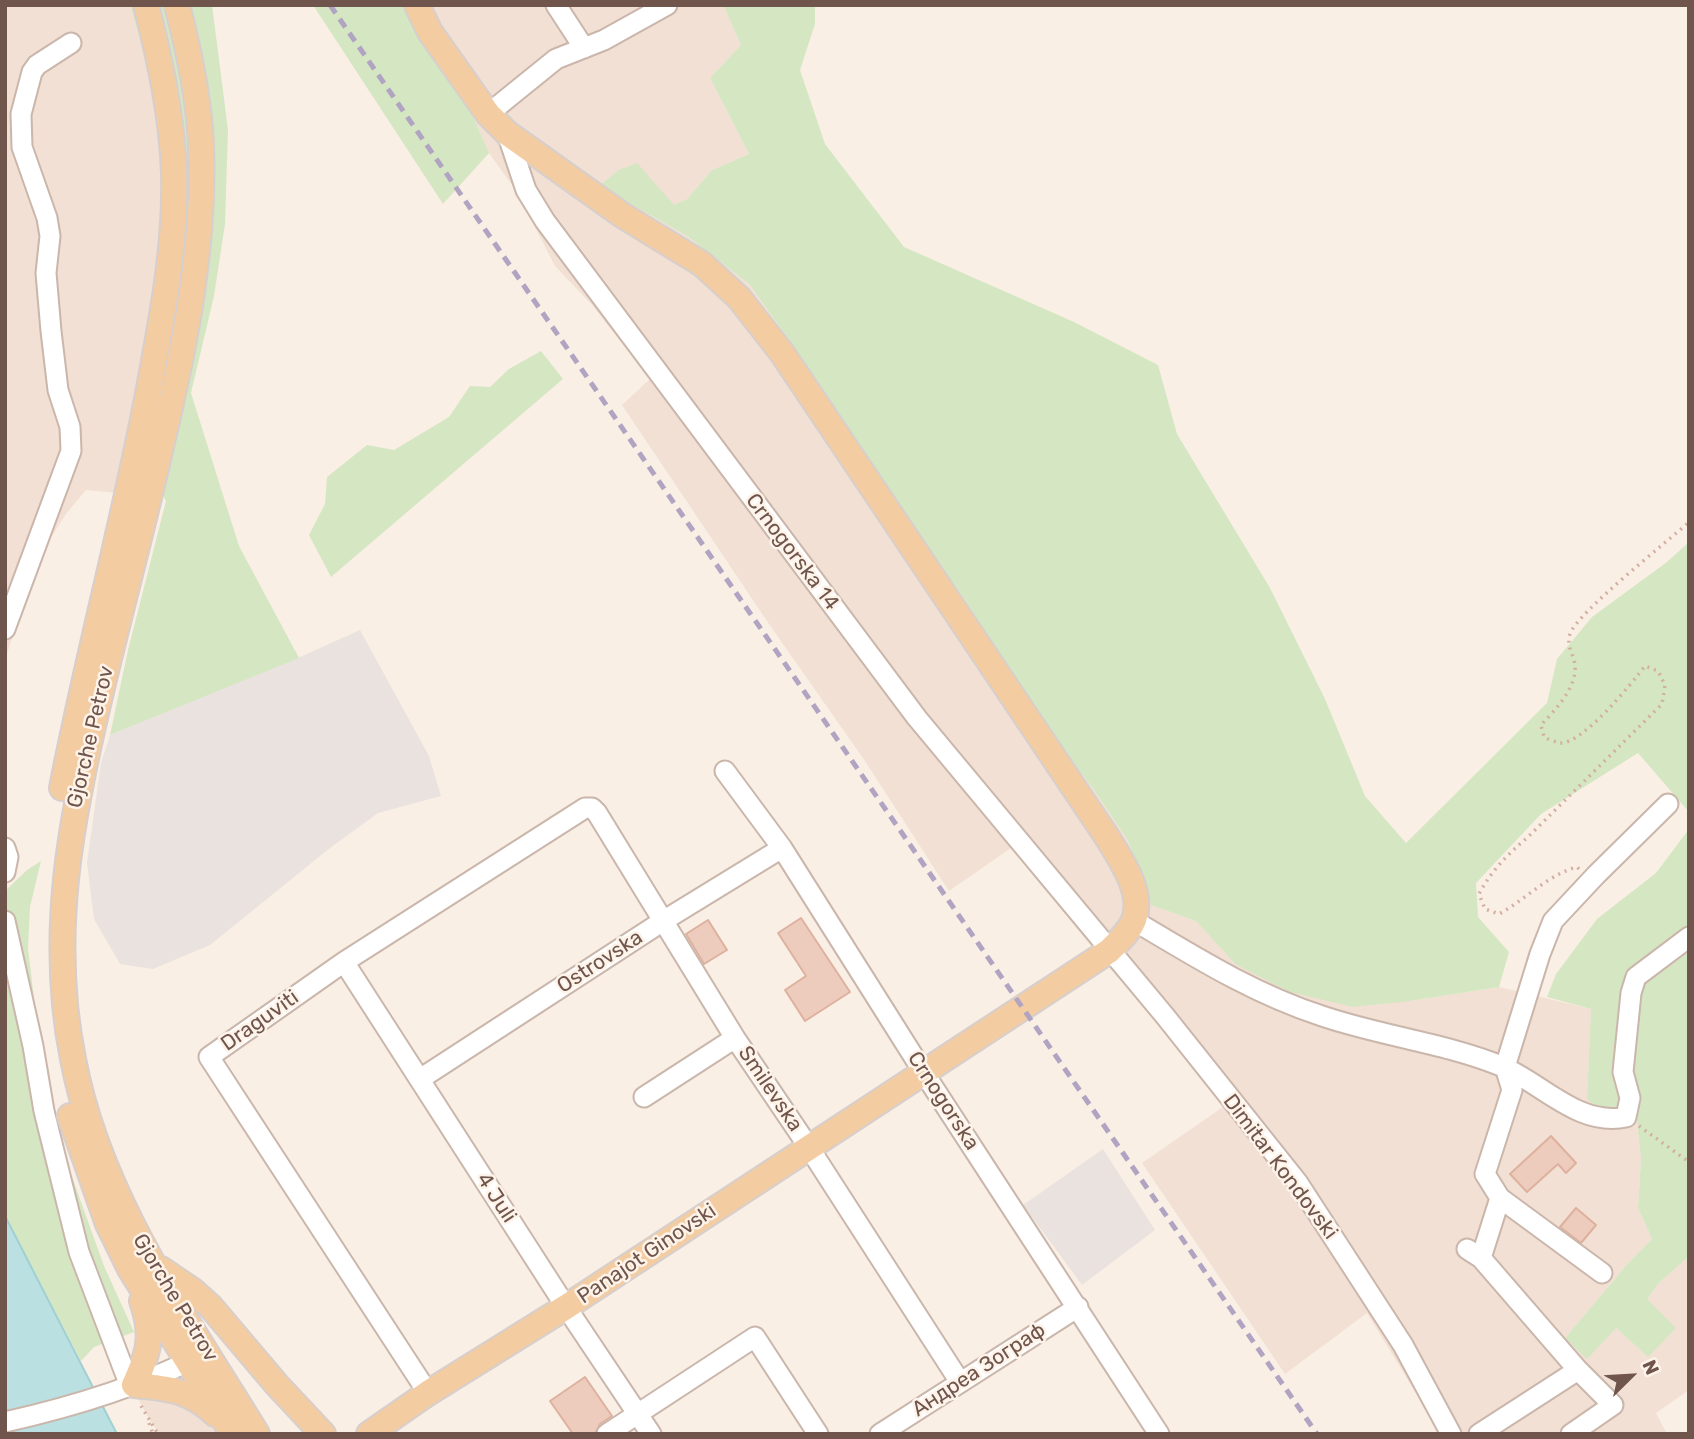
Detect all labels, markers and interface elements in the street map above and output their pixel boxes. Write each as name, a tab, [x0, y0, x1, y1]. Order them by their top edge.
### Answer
street label: Crnogorska 14	[740, 489, 844, 615]
street label: Gjorche Petrov	[62, 663, 120, 811]
street label: Ostrovska	[553, 925, 647, 999]
street label: Draguviti	[216, 985, 304, 1057]
street label: Smilevska	[732, 1042, 808, 1136]
street label: Crnogorska	[902, 1047, 984, 1155]
street label: Dimitar Kondovski	[1217, 1090, 1343, 1244]
street label: 4 Juli	[471, 1168, 521, 1228]
street label: Panajot Ginovski	[573, 1198, 721, 1310]
street label: Gjorche Petrov	[127, 1229, 223, 1367]
street label: Андреа Зограф	[908, 1318, 1050, 1422]
north arrow	[1596, 1341, 1666, 1411]
text: N	[1637, 1356, 1664, 1378]

